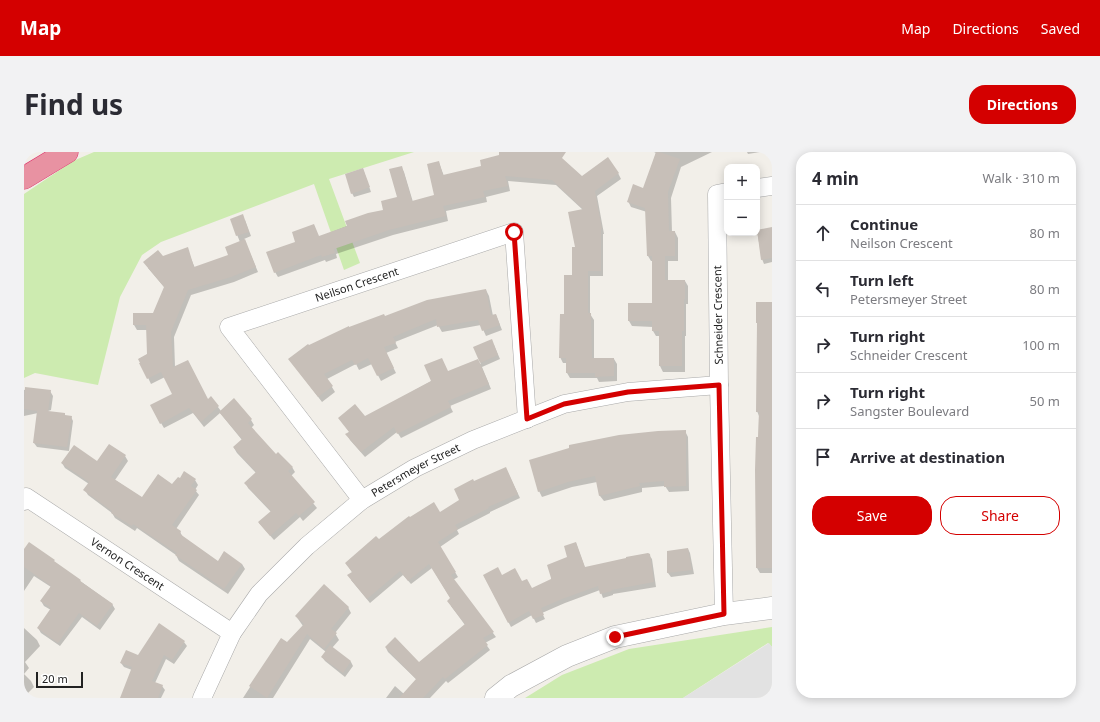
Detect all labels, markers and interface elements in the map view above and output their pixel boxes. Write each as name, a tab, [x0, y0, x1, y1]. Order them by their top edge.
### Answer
text: Map	[20, 15, 61, 41]
text: Map	[901, 19, 930, 38]
text: Directions	[952, 19, 1019, 38]
text: Saved	[1041, 19, 1080, 38]
text: Find us	[24, 85, 123, 123]
button: Directions	[969, 85, 1076, 124]
map controls	[724, 164, 760, 236]
button: +	[724, 164, 760, 200]
text: 4 min	[812, 167, 859, 190]
text: Walk · 310 m	[982, 169, 1060, 187]
button: −	[724, 200, 760, 236]
text: Continue	[850, 214, 918, 234]
icon: ahead	[812, 222, 834, 244]
route start	[505, 223, 523, 241]
text: 80 m	[1030, 224, 1060, 242]
text: Neilson Crescent	[850, 234, 953, 252]
street label: Neilson Crescent	[313, 263, 400, 305]
street label: Schneider Crescent	[709, 265, 726, 365]
text: Turn left	[850, 270, 914, 290]
icon: left	[812, 278, 834, 300]
text: 80 m	[1030, 280, 1060, 298]
text: Petersmeyer Street	[850, 290, 967, 308]
text: Turn right	[850, 326, 925, 346]
icon: right	[812, 334, 834, 356]
text: 100 m	[1022, 336, 1060, 354]
text: Schneider Crescent	[850, 346, 967, 364]
text: Turn right	[850, 382, 925, 402]
icon: right	[812, 390, 834, 412]
text: 50 m	[1030, 392, 1060, 410]
text: Sangster Boulevard	[850, 402, 969, 420]
street label: Petersmeyer Street	[368, 439, 462, 500]
icon: arrive	[812, 446, 834, 468]
text: Arrive at destination	[850, 447, 1005, 467]
button: Save	[812, 496, 932, 535]
button: Share	[940, 496, 1060, 535]
street label: Vernon Crescent	[88, 534, 167, 593]
route end	[606, 628, 624, 646]
scale bar	[36, 670, 83, 689]
text: 20 m	[42, 671, 68, 686]

